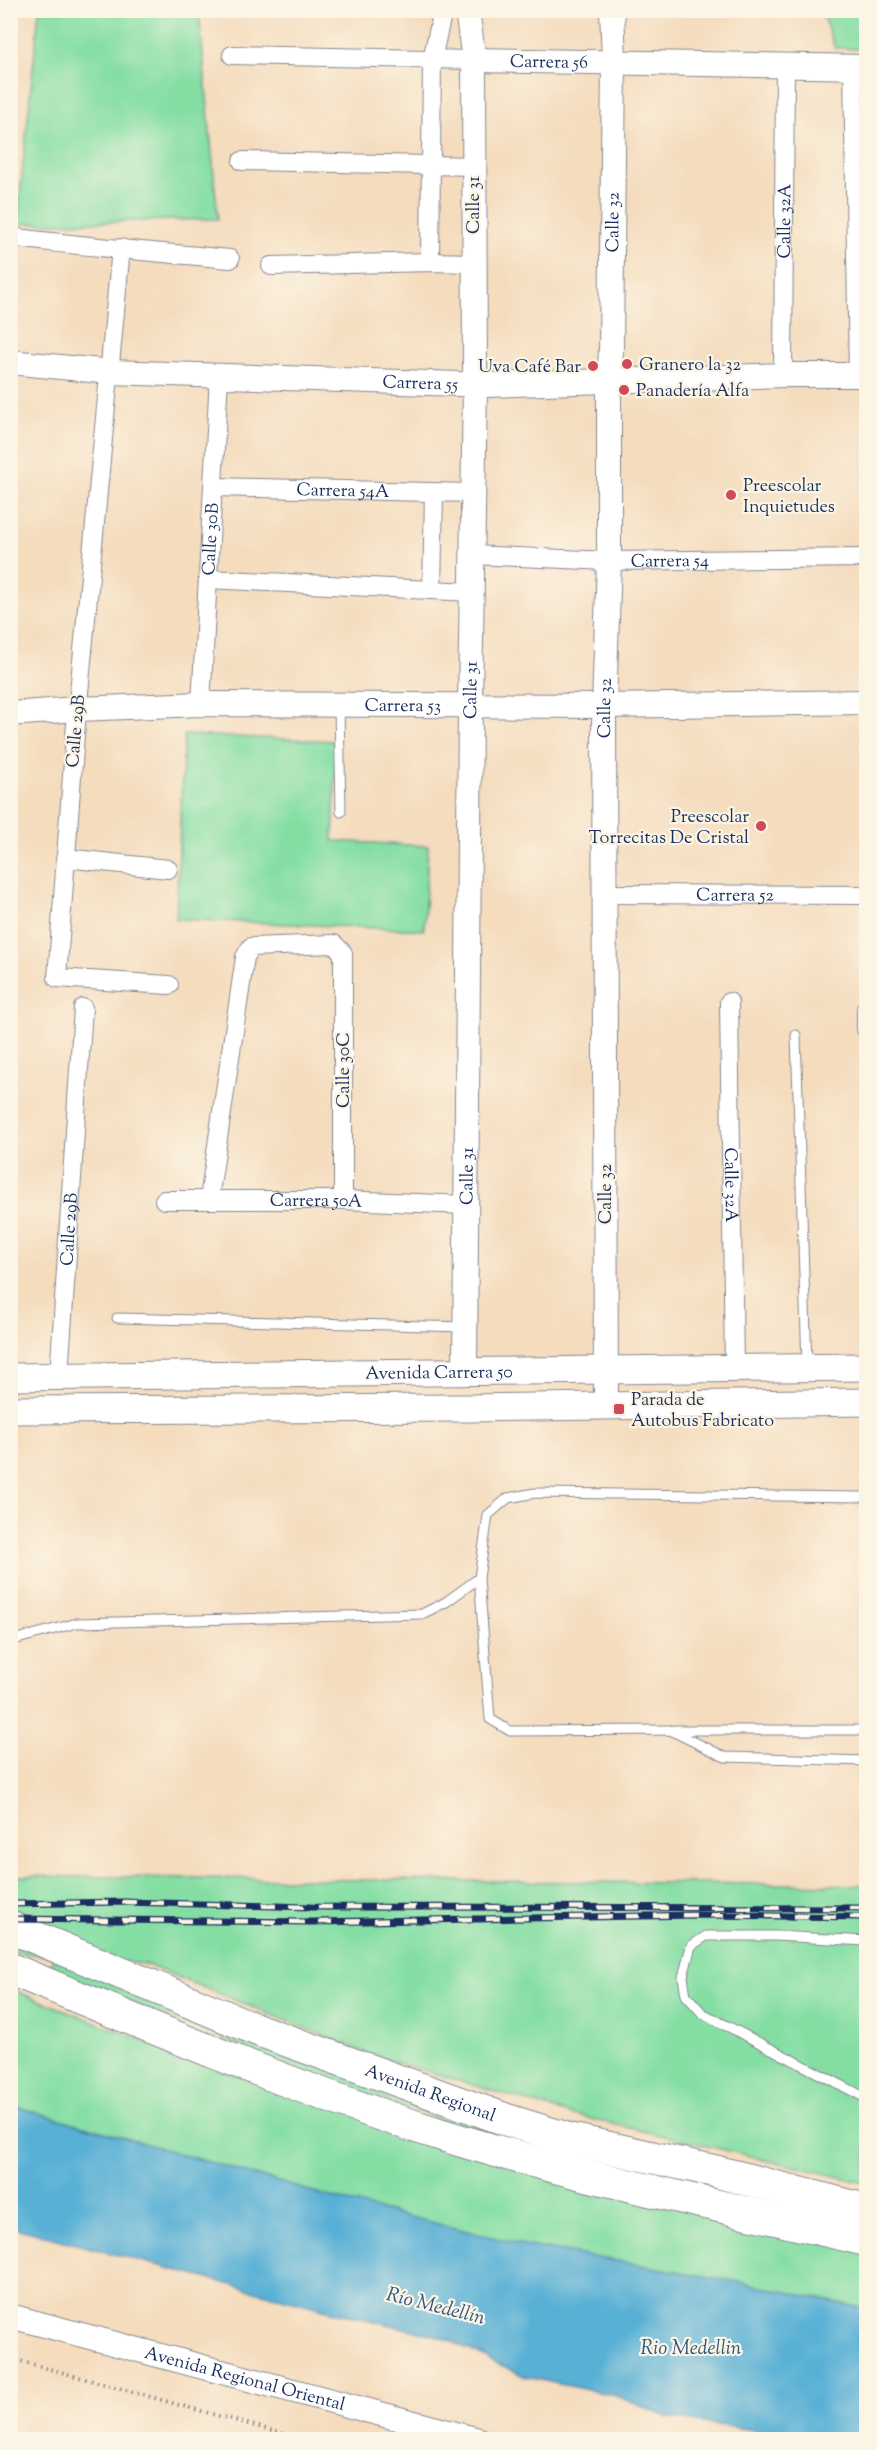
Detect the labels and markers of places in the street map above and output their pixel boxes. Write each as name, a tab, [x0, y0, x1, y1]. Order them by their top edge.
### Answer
place label: Granero la 32	[639, 353, 741, 379]
place label: Uva Café Bar	[478, 355, 581, 381]
marker: Granero la 32	[620, 357, 634, 371]
marker: Uva Café Bar	[586, 359, 600, 373]
place label: Panadería Alfa	[636, 379, 749, 405]
marker: Panadería Alfa	[617, 383, 631, 397]
place label: Preescolar Inquietudes	[743, 474, 835, 521]
marker: Preescolar Inquietudes	[724, 488, 738, 502]
place label: Preescolar Torrecitas De Cristal	[589, 805, 749, 852]
marker: Preescolar Torrecitas De Cristal	[754, 819, 768, 833]
place label: Parada de Autobus Fabricato	[631, 1388, 774, 1435]
marker: Parada de Autobus Fabricato	[612, 1402, 626, 1416]

